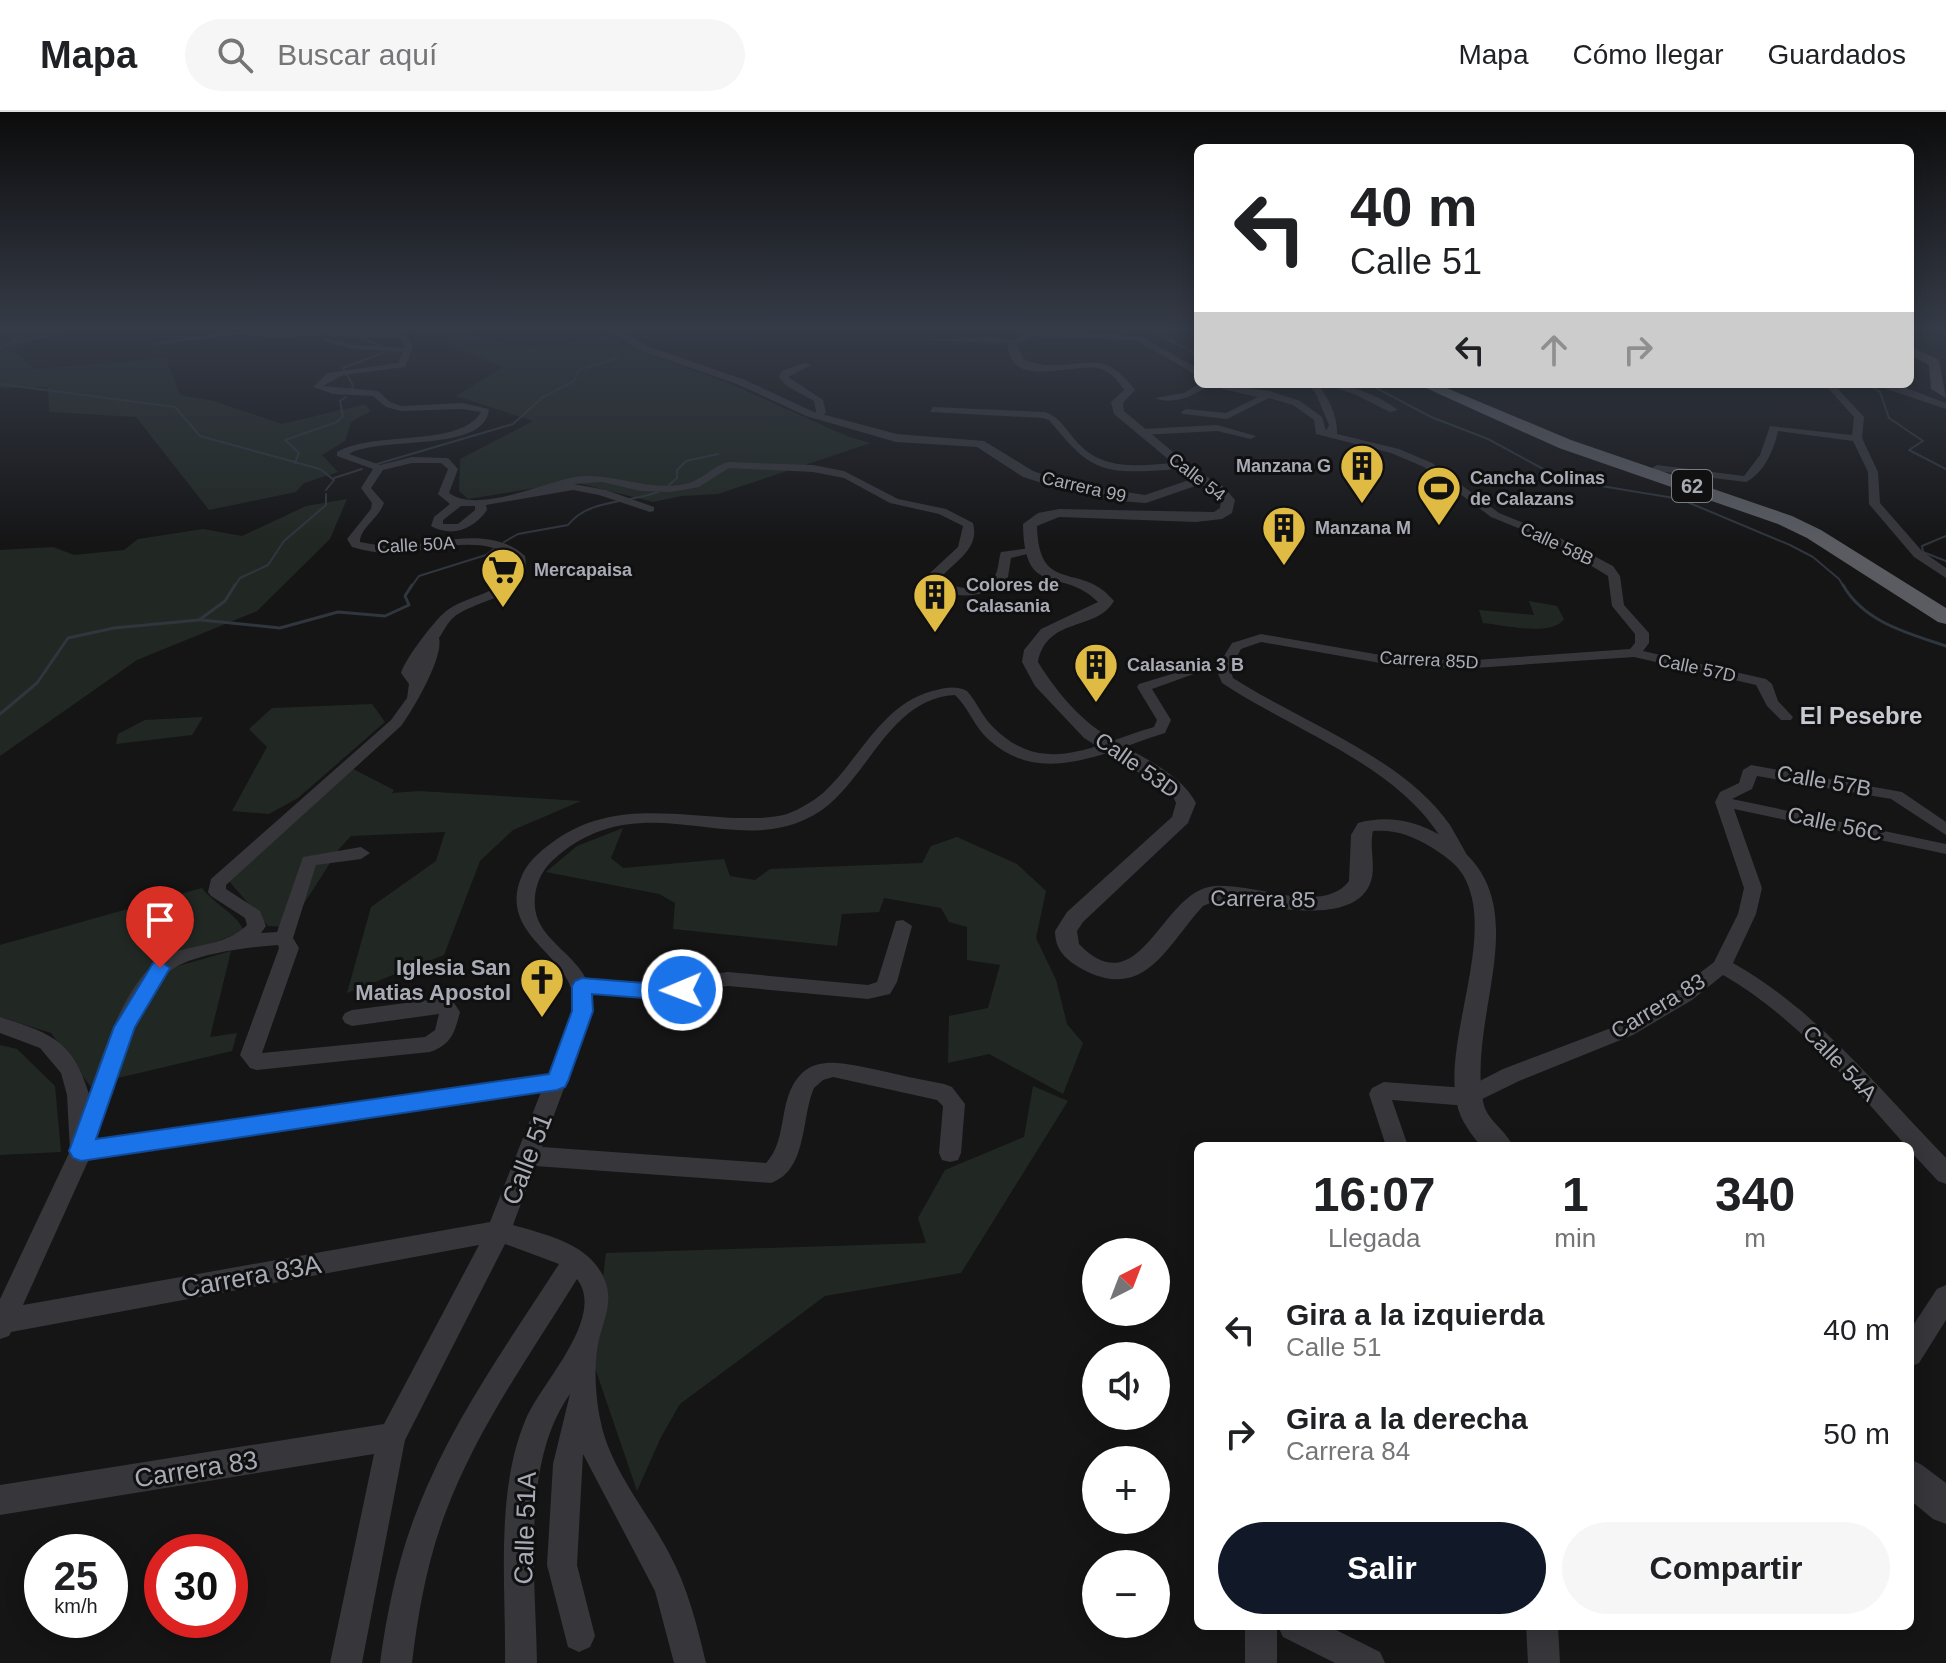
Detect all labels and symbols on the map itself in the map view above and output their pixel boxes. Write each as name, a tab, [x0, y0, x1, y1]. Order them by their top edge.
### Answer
building icon: Manzana G	[1338, 442, 1386, 505]
street label: Calle 54	[1165, 449, 1229, 505]
place label: Manzana G	[1236, 456, 1331, 476]
sports icon: Cancha Colinas de Calazans	[1415, 464, 1463, 527]
street label: Carrera 99	[1040, 468, 1128, 506]
place label: Cancha Colinas de Calazans	[1470, 468, 1605, 509]
road number: 62	[1672, 470, 1712, 502]
building icon: Manzana M	[1260, 504, 1308, 567]
place label: Manzana M	[1315, 518, 1411, 538]
street label: Calle 58B	[1517, 518, 1597, 570]
street label: Calle 50A	[377, 533, 455, 557]
supermarket icon: Mercapaisa	[479, 546, 527, 609]
place label: Mercapaisa	[534, 560, 633, 580]
building icon: Colores de Calasania	[911, 571, 959, 634]
place label: Colores de Calasania	[966, 575, 1059, 616]
building icon: Calasania 3 B	[1072, 641, 1120, 704]
street label: Carrera 85D	[1379, 647, 1479, 673]
street label: Calle 57D	[1656, 650, 1738, 686]
place label: Calasania 3 B	[1127, 655, 1244, 675]
district label: El Pesebre	[1800, 702, 1922, 729]
street label: Calle 53D	[1090, 727, 1184, 803]
street label: Calle 57B	[1775, 760, 1873, 802]
street label: Calle 56C	[1785, 802, 1885, 846]
pin	[126, 886, 194, 968]
street label: Carrera 85	[1210, 886, 1316, 912]
position arrow	[640, 948, 724, 1032]
place label: Iglesia San Matias Apostol	[355, 955, 511, 1005]
church icon: Iglesia San Matias Apostol	[518, 956, 566, 1019]
street label: Carrera 83	[1606, 968, 1710, 1044]
street label: Calle 54A	[1798, 1020, 1882, 1106]
street label: Calle 51	[496, 1109, 558, 1209]
north arrow	[1082, 1238, 1170, 1326]
street label: Carrera 83A	[179, 1249, 324, 1303]
street label: Carrera 83	[132, 1444, 260, 1494]
street label: Calle 51A	[508, 1470, 542, 1585]
speed limit sign: 30	[144, 1534, 248, 1638]

